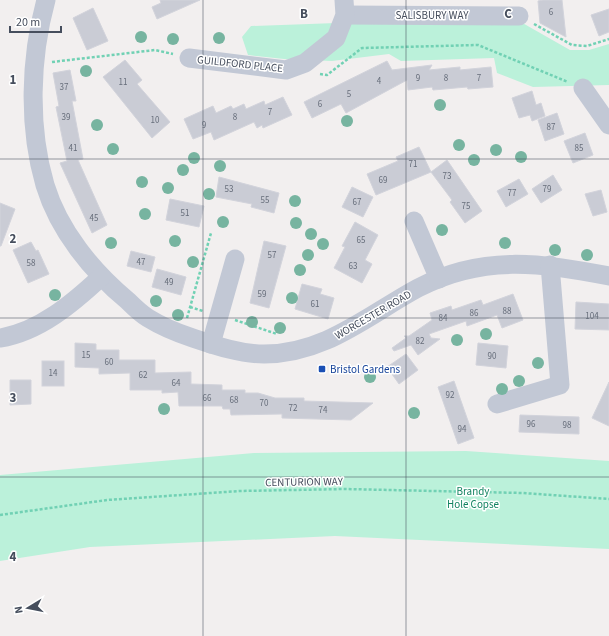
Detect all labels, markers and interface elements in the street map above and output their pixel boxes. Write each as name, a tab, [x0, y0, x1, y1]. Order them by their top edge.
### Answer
text: B	[300, 5, 308, 23]
text: C	[504, 5, 512, 23]
house number: 6	[549, 6, 554, 19]
scale bar	[10, 8, 61, 34]
street label: SALISBURY WAY	[396, 8, 469, 23]
text: 20 m	[16, 14, 40, 31]
street label: GUILDFORD PLACE	[196, 52, 284, 76]
text: 1	[10, 71, 17, 89]
house number: 9	[416, 72, 421, 85]
house number: 8	[444, 72, 449, 85]
house number: 7	[477, 72, 482, 85]
house number: 4	[377, 75, 382, 88]
house number: 11	[119, 76, 127, 89]
house number: 37	[60, 81, 69, 94]
house number: 5	[347, 88, 352, 101]
house number: 6	[318, 98, 323, 111]
house number: 7	[268, 106, 273, 119]
house number: 39	[62, 111, 71, 124]
house number: 8	[233, 111, 238, 124]
house number: 10	[151, 114, 160, 127]
house number: 9	[202, 119, 207, 132]
house number: 87	[547, 121, 556, 134]
house number: 41	[69, 142, 77, 155]
house number: 85	[575, 142, 584, 155]
house number: 71	[409, 158, 417, 171]
house number: 73	[443, 170, 452, 183]
house number: 69	[379, 174, 388, 187]
house number: 53	[225, 183, 234, 196]
house number: 79	[543, 183, 552, 196]
house number: 77	[508, 187, 517, 200]
house number: 55	[261, 194, 270, 207]
house number: 67	[353, 196, 362, 209]
house number: 75	[462, 200, 471, 213]
house number: 51	[181, 207, 189, 220]
house number: 45	[90, 212, 99, 225]
text: 2	[10, 230, 17, 248]
house number: 65	[357, 234, 366, 247]
house number: 57	[268, 249, 277, 262]
house number: 47	[137, 256, 146, 269]
house number: 58	[27, 257, 36, 270]
house number: 63	[349, 260, 358, 273]
house number: 49	[165, 276, 174, 289]
street label: WORCESTER ROAD	[332, 287, 414, 343]
house number: 59	[258, 288, 267, 301]
house number: 61	[311, 298, 319, 311]
house number: 88	[503, 305, 512, 318]
house number: 86	[470, 307, 479, 320]
house number: 104	[585, 310, 599, 323]
house number: 84	[439, 312, 448, 325]
house number: 82	[416, 335, 425, 348]
house number: 15	[82, 349, 91, 362]
house number: 90	[488, 350, 497, 363]
house number: 60	[105, 356, 114, 369]
place label: Bristol Gardens	[330, 362, 401, 377]
marker: Bristol Gardens	[317, 364, 327, 374]
house number: 14	[49, 367, 58, 380]
house number: 62	[139, 369, 148, 382]
house number: 64	[172, 377, 181, 390]
text: 3	[10, 389, 17, 407]
house number: 92	[446, 389, 455, 402]
house number: 66	[203, 392, 212, 405]
house number: 68	[230, 394, 239, 407]
house number: 70	[260, 397, 269, 410]
house number: 72	[289, 402, 298, 415]
house number: 74	[319, 404, 328, 417]
house number: 96	[527, 418, 536, 431]
house number: 98	[563, 419, 572, 432]
house number: 94	[458, 423, 467, 436]
street label: CENTURION WAY	[265, 474, 344, 490]
park label: Brandy Hole Copse	[447, 484, 500, 512]
text: 4	[10, 548, 17, 566]
north arrow	[8, 588, 48, 628]
text: N	[11, 605, 27, 615]

